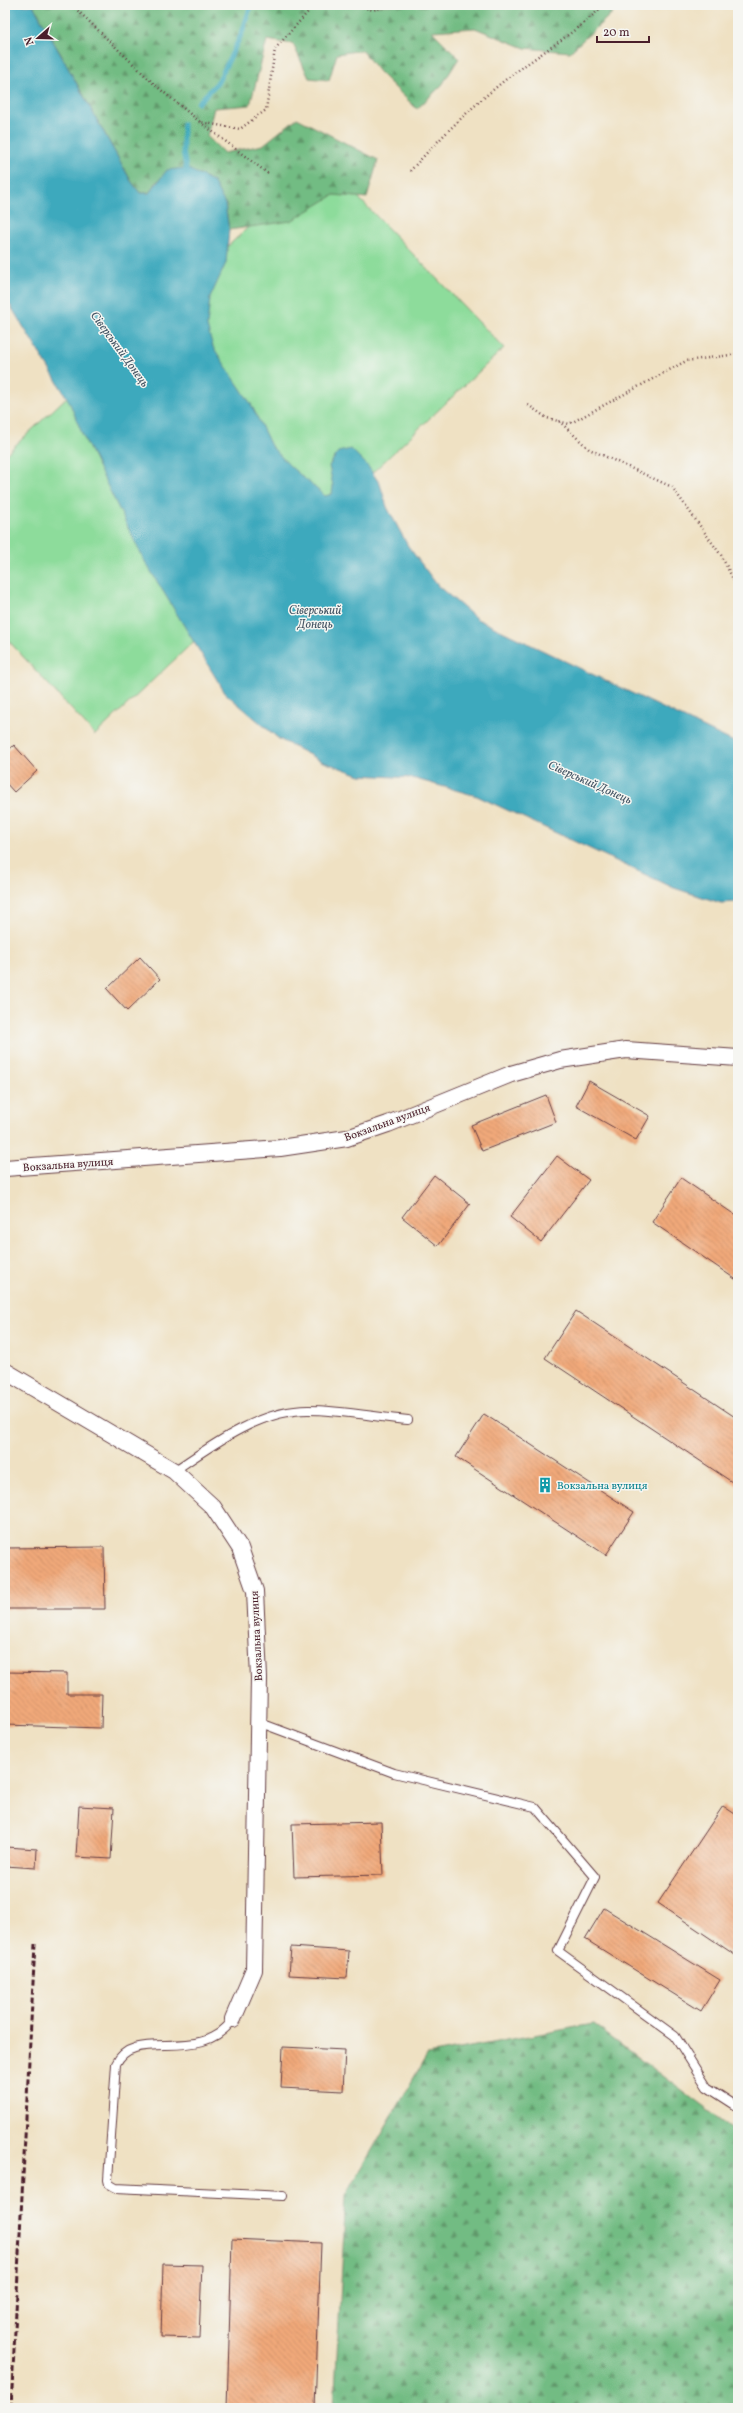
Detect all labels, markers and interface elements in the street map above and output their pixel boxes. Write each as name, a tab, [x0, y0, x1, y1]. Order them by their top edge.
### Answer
north arrow	[18, 18, 58, 58]
scale bar	[597, 18, 649, 44]
text: 20 m	[603, 25, 630, 41]
text: N	[22, 35, 38, 47]
water label: Сіверський Донець	[86, 309, 152, 391]
water label: Сіверський Донець	[289, 603, 341, 633]
water label: Сіверський Донець	[545, 757, 634, 809]
street label: Вокзальна вулиця	[342, 1101, 433, 1146]
street label: Вокзальна вулиця	[22, 1155, 114, 1176]
building icon: Вокзальна вулиця	[536, 1476, 554, 1494]
place label: Вокзальна вулиця	[557, 1479, 648, 1494]
street label: Вокзальна вулиця	[248, 1590, 267, 1682]

